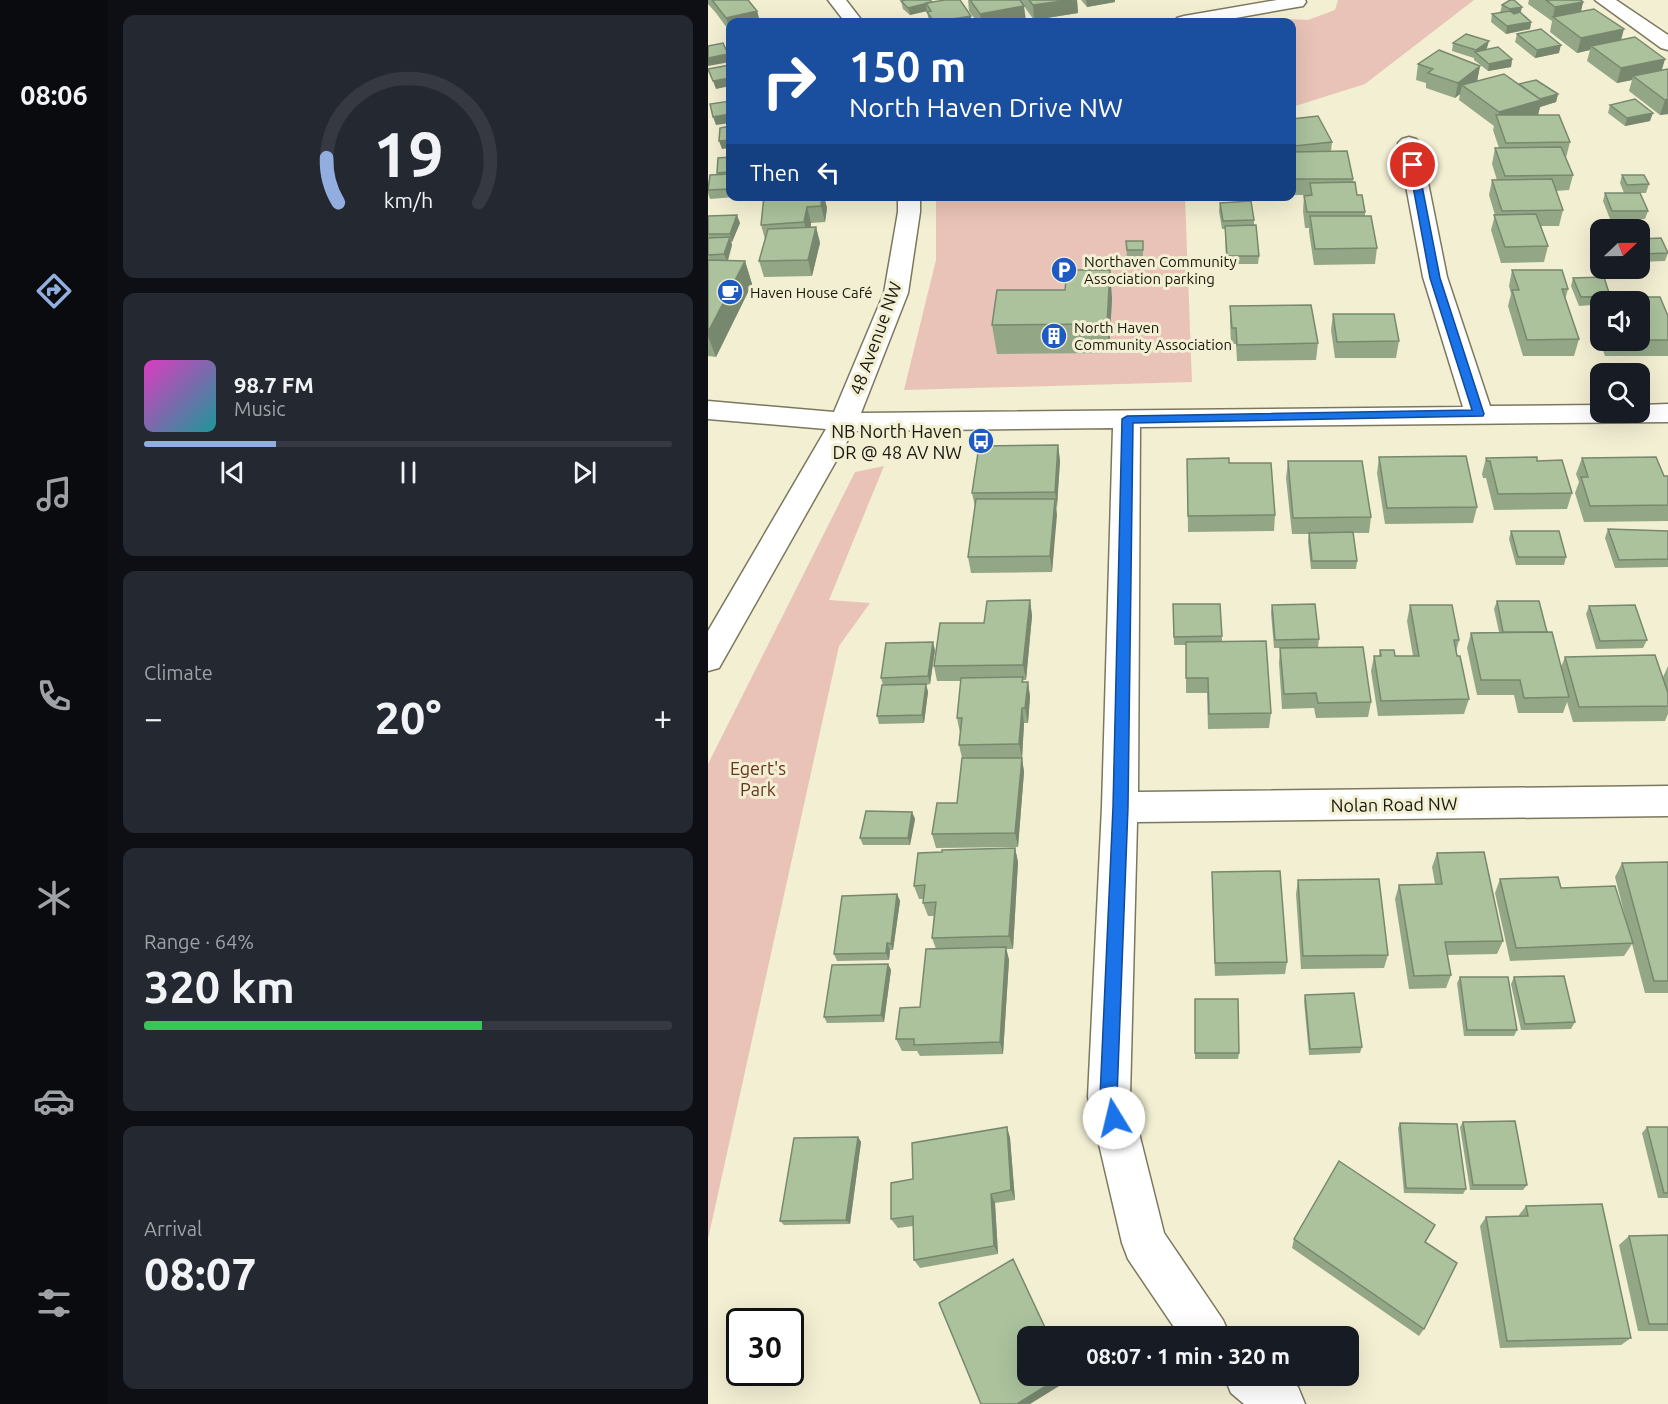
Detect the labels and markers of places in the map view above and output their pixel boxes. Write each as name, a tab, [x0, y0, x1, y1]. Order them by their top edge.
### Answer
pin	[1387, 139, 1438, 190]
place label: Northaven Community Association parking	[1084, 253, 1237, 287]
parking icon: Northaven Community Association parking	[1049, 255, 1079, 285]
cafe icon: Haven House Café	[715, 277, 745, 307]
place label: Haven House Café	[750, 284, 873, 301]
place label: North Haven Community Association	[1074, 319, 1232, 353]
building icon: North Haven Community Association	[1039, 321, 1069, 351]
place label: NB North Haven DR @ 48 AV NW	[831, 421, 962, 462]
bus stop icon: NB North Haven DR @ 48 AV NW	[966, 426, 996, 456]

